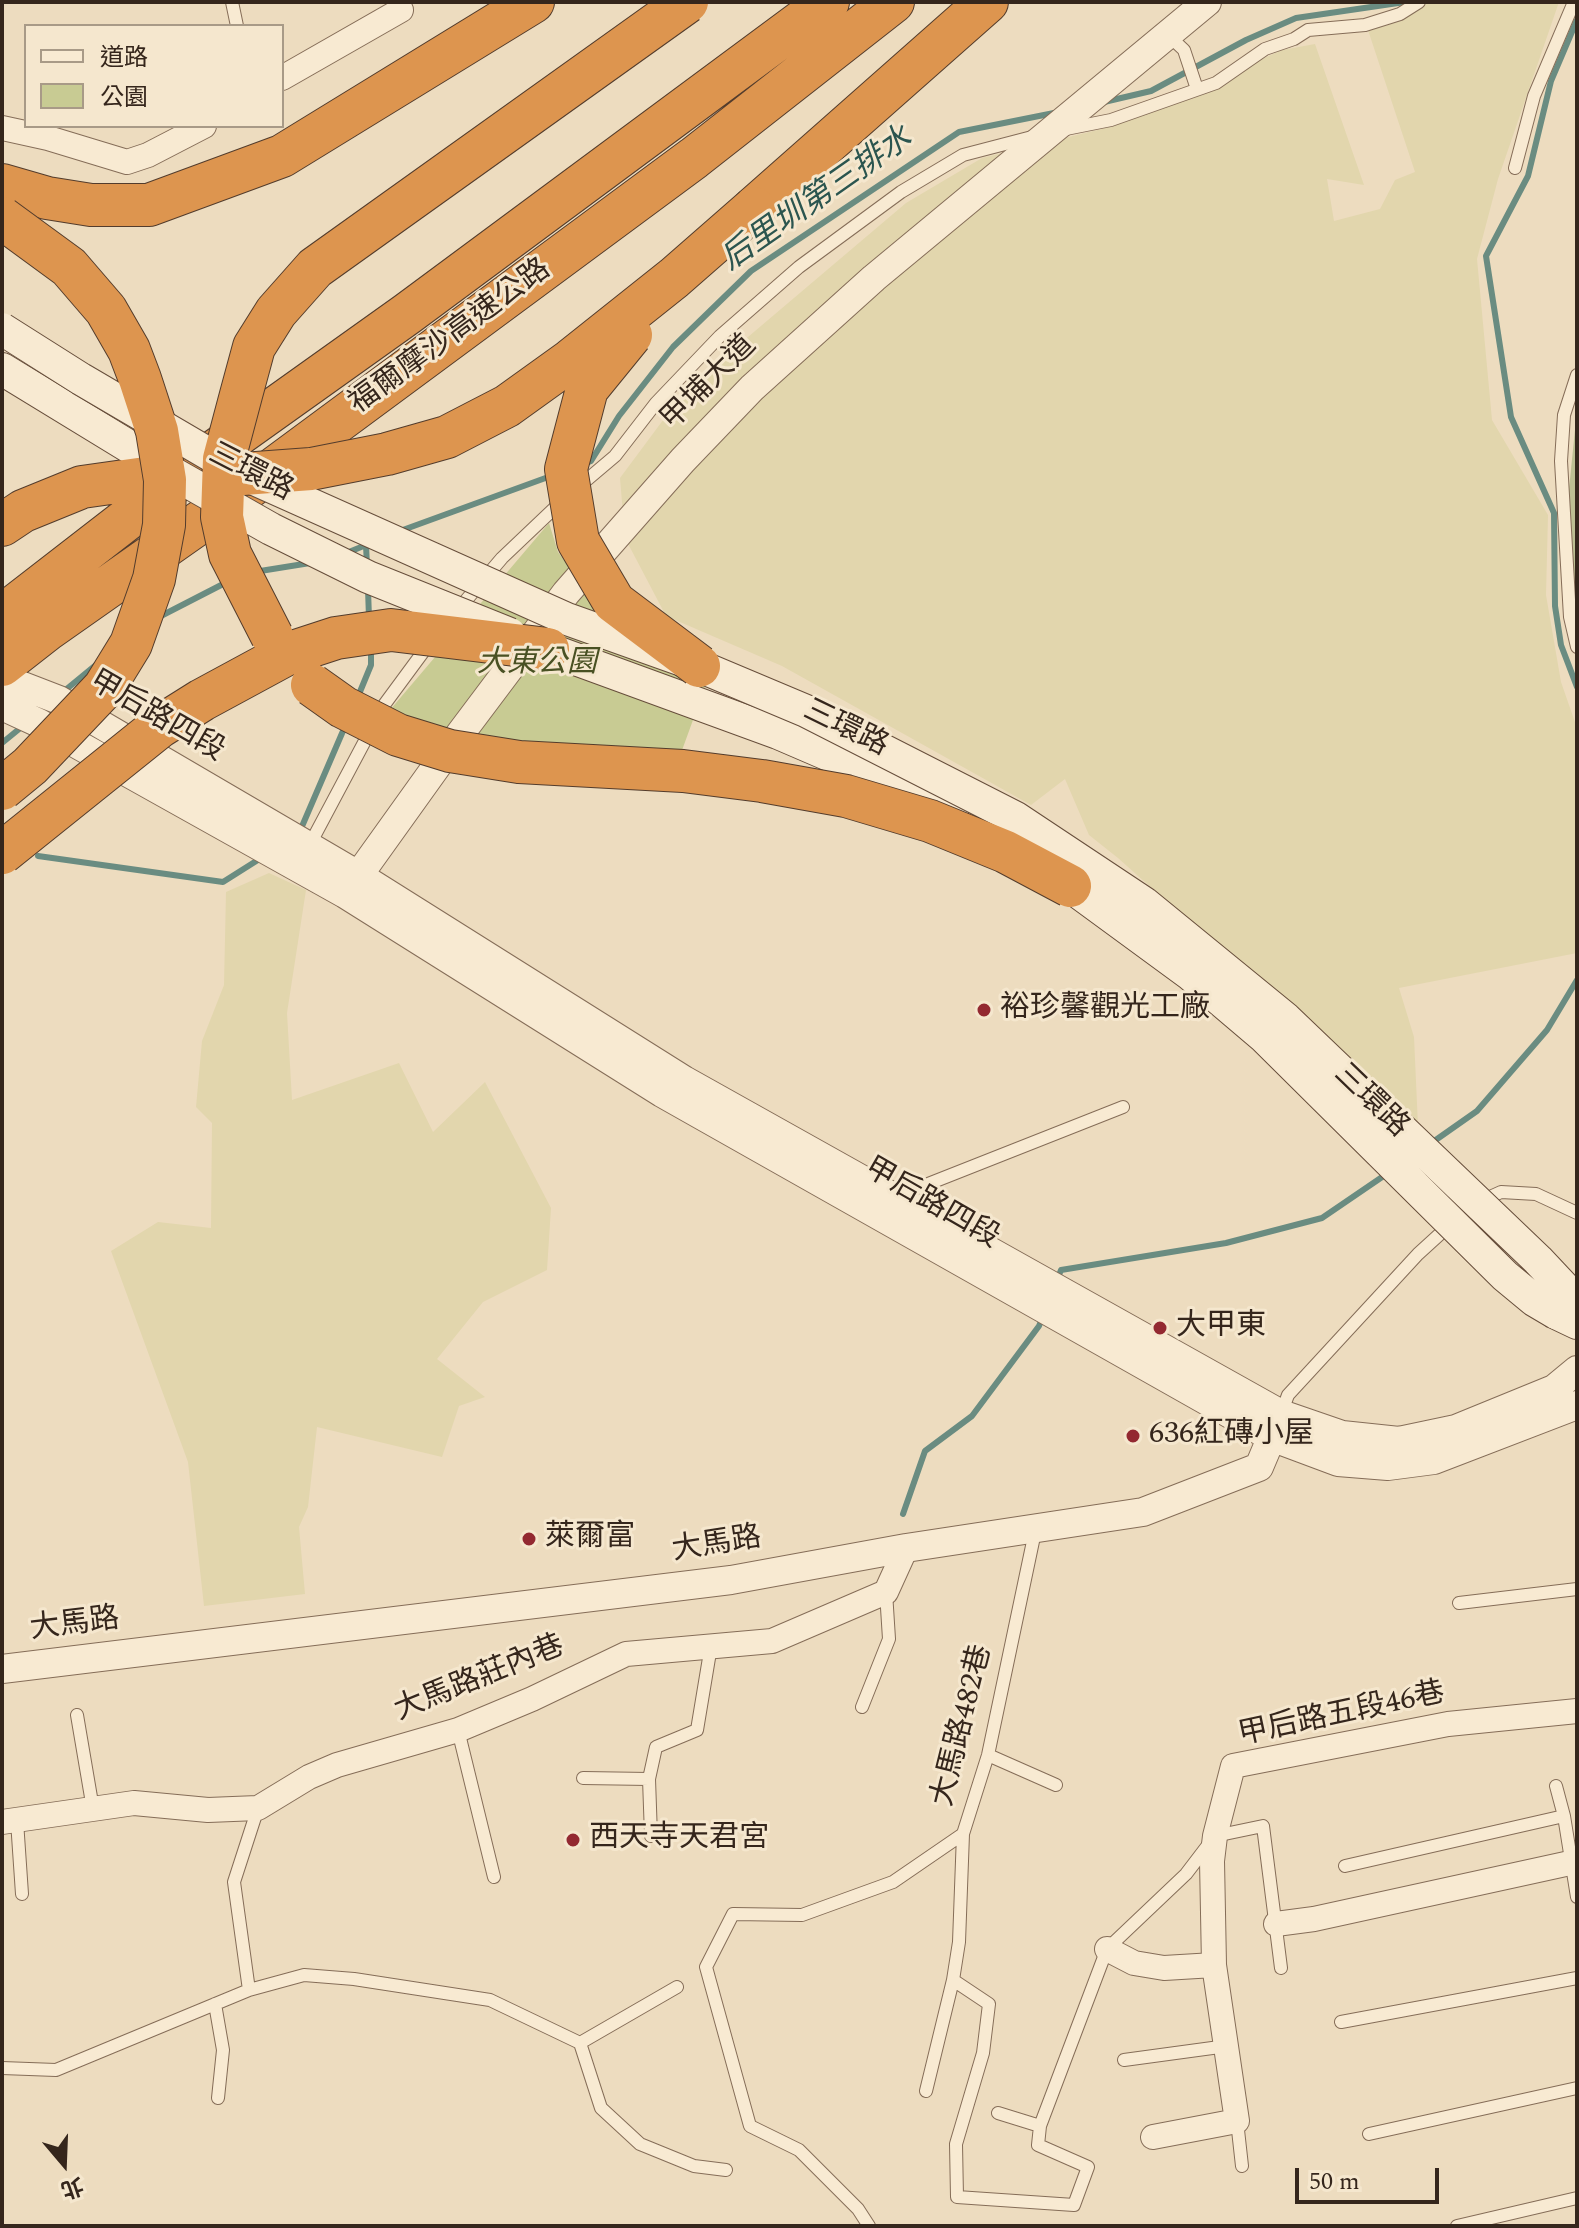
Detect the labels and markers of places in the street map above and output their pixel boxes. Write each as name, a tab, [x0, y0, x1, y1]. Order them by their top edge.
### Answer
place label: 裕珍馨觀光工廠	[1000, 992, 1210, 1028]
marker: 裕珍馨觀光工廠	[975, 1001, 993, 1019]
place label: 大甲東	[1176, 1310, 1266, 1346]
marker: 大甲東	[1151, 1319, 1169, 1337]
place label: 636紅磚小屋	[1149, 1418, 1314, 1454]
marker: 636紅磚小屋	[1124, 1427, 1142, 1445]
place label: 萊爾富	[545, 1521, 635, 1557]
marker: 萊爾富	[520, 1530, 538, 1548]
place label: 西天寺天君宮	[589, 1822, 769, 1858]
marker: 西天寺天君宮	[564, 1831, 582, 1849]

